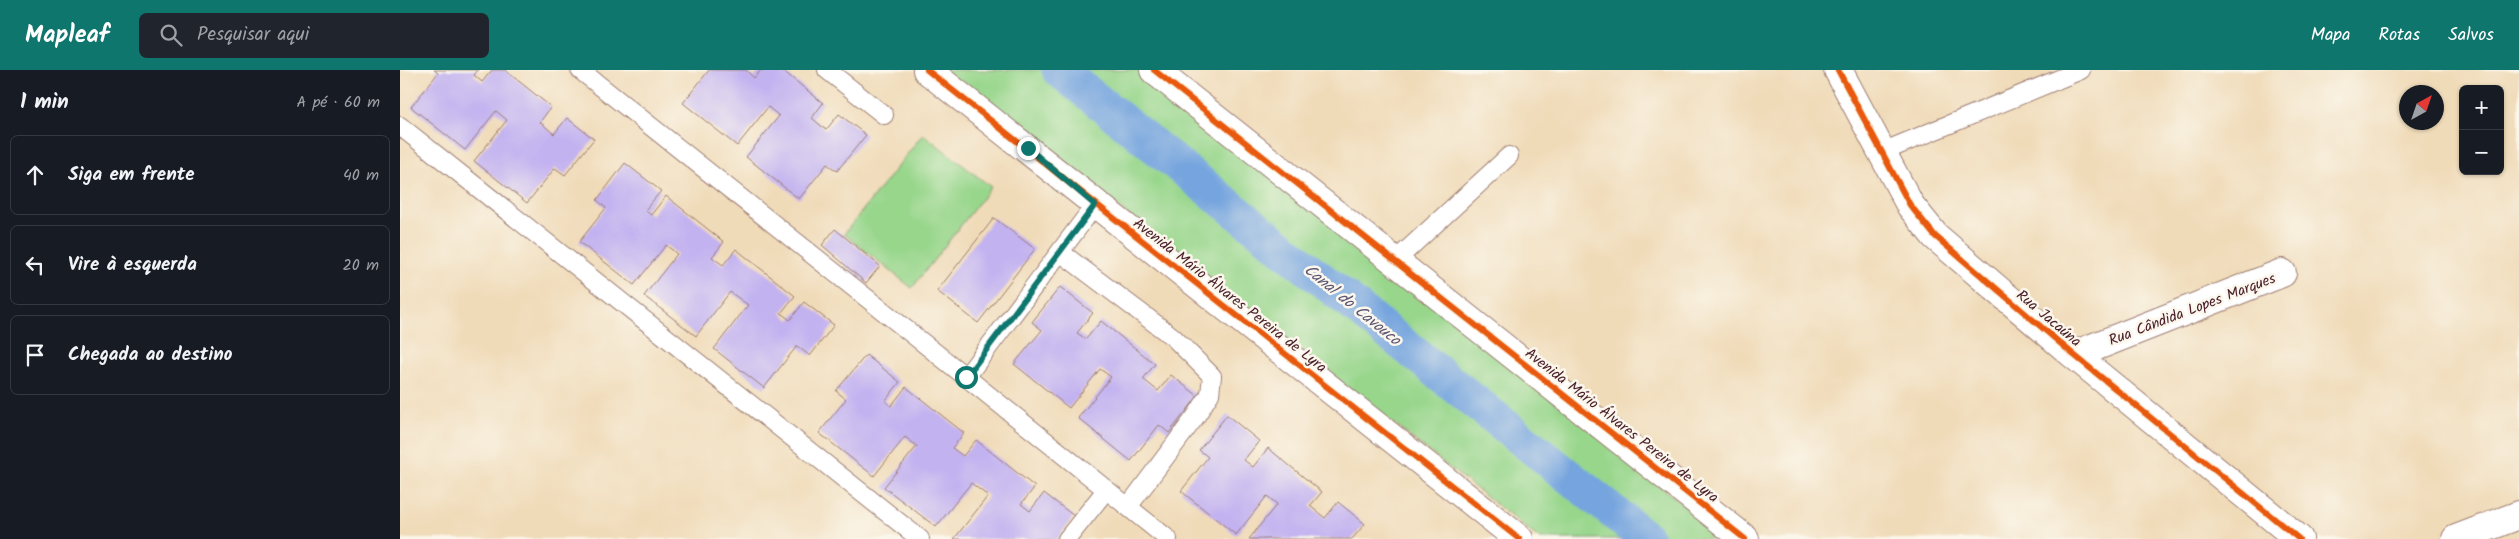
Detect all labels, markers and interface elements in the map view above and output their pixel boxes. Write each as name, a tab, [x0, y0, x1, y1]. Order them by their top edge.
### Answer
search box	[139, 13, 489, 58]
text: Mapleaf	[25, 16, 109, 55]
text: Pesquisar aqui	[197, 20, 309, 50]
icon: search	[157, 21, 185, 49]
text: Mapa	[2311, 21, 2350, 50]
text: Rotas	[2378, 21, 2420, 50]
text: Salvos	[2448, 21, 2494, 50]
north arrow	[2399, 85, 2444, 130]
map controls	[2459, 85, 2504, 175]
button: +	[2459, 85, 2504, 130]
text: 1 min	[20, 86, 69, 119]
text: A pé · 60 m	[297, 90, 380, 115]
button: −	[2459, 130, 2504, 175]
route end	[1017, 137, 1040, 160]
text: Siga em frente	[68, 160, 195, 190]
icon: ahead	[21, 161, 49, 189]
text: 40 m	[343, 163, 379, 188]
street label: Avenida Mário Álvares Pereira de Lyra	[1127, 212, 1332, 379]
text: Vire à esquerda	[68, 250, 197, 280]
icon: left	[21, 251, 49, 279]
text: 20 m	[343, 253, 379, 278]
water label: Canal do Cavouco	[1298, 258, 1407, 353]
street label: Rua Cândida Lopes Marques	[2105, 267, 2280, 353]
street label: Rua Jacaúna	[2010, 284, 2086, 353]
text: Chegada ao destino	[68, 340, 233, 370]
icon: arrive	[21, 341, 49, 369]
street label: Avenida Mário Álvares Pereira de Lyra	[1519, 342, 1724, 509]
route start	[955, 366, 978, 389]

